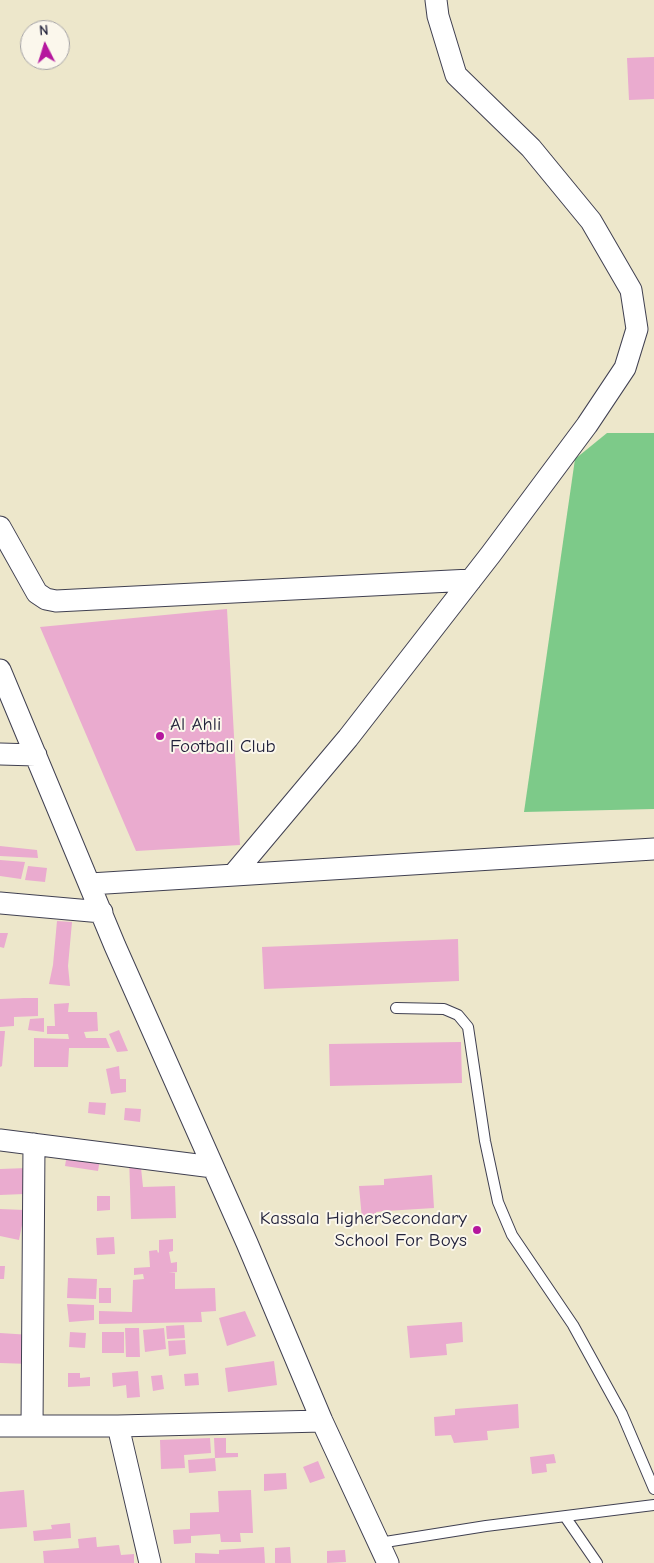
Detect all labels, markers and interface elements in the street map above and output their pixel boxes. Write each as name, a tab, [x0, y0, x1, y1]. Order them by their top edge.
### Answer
north arrow	[20, 20, 70, 70]
text: N	[38, 22, 49, 39]
place label: Al Ahli Football Club	[170, 714, 276, 758]
marker: Al Ahli Football Club	[154, 730, 166, 742]
place label: Kassala HigherSecondary School For Boys	[260, 1208, 467, 1252]
marker: Kassala HigherSecondary School For Boys	[471, 1224, 483, 1236]

